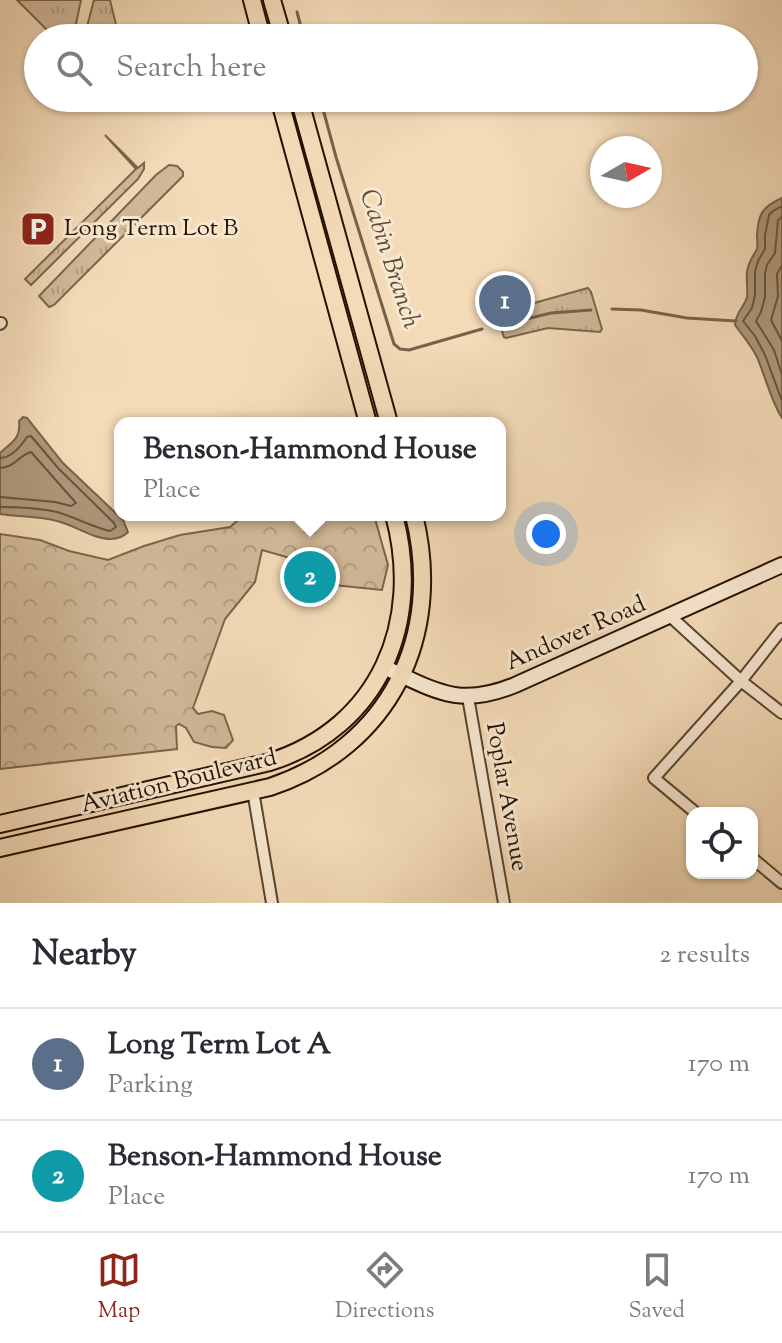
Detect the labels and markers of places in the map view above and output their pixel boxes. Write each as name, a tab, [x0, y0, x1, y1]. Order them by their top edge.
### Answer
parking icon: Long Term Lot B	[19, 210, 57, 248]
place label: Long Term Lot B	[64, 212, 238, 246]
pin: 1	[479, 271, 531, 331]
pin: 2	[284, 547, 336, 607]

